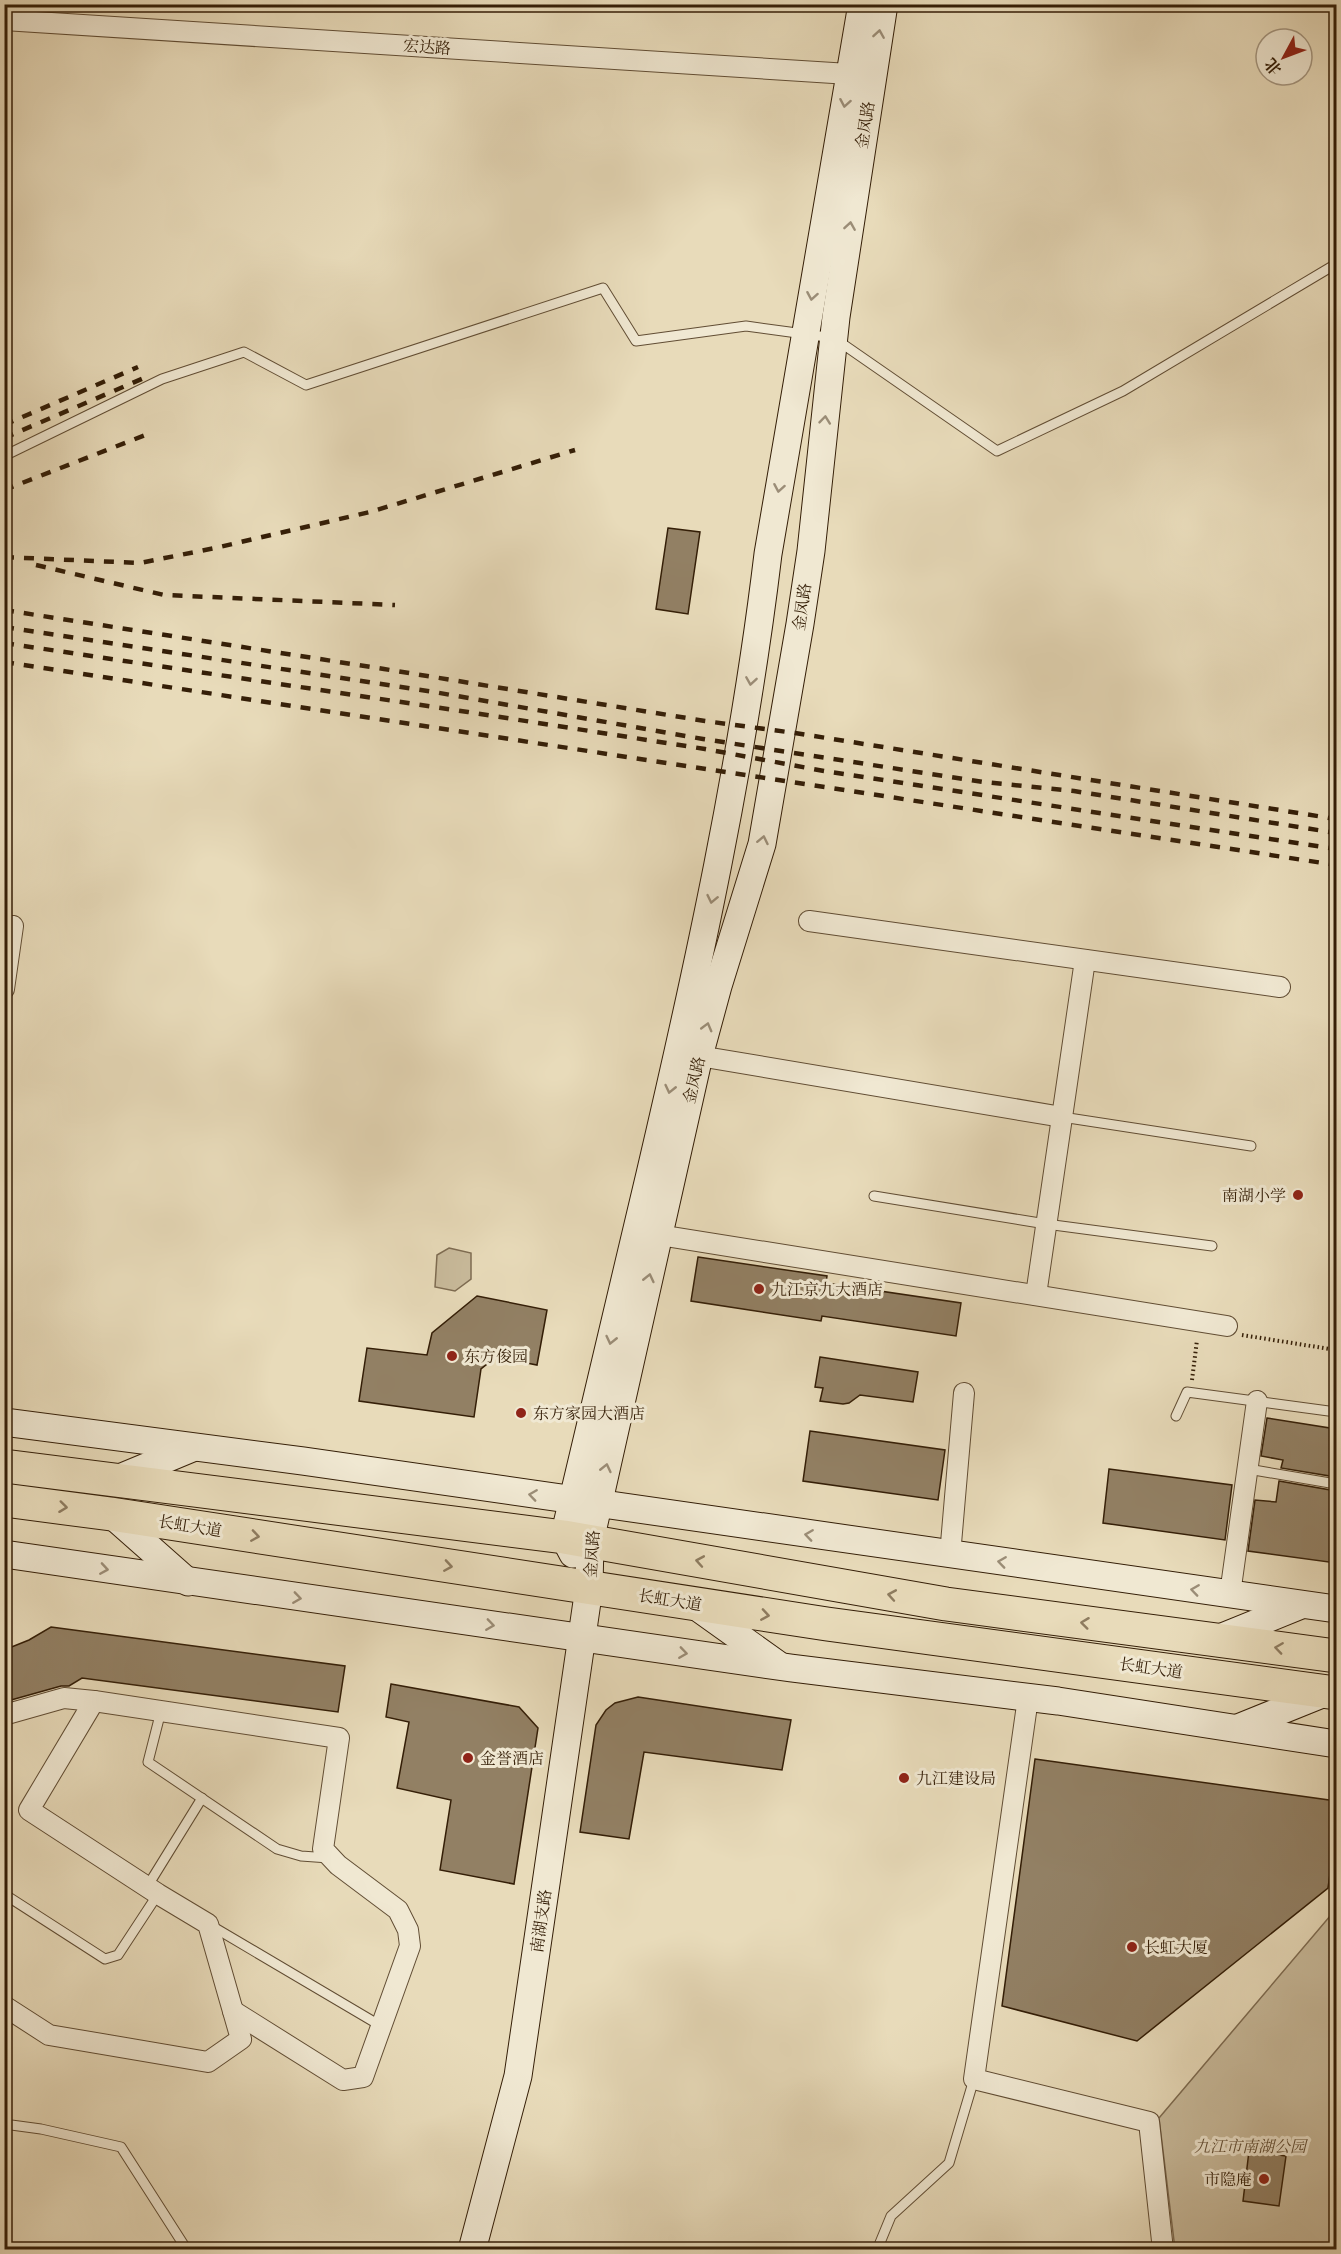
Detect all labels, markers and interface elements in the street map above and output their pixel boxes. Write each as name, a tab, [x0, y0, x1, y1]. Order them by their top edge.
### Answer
north arrow	[1254, 27, 1314, 87]
one-way arrow	[873, 29, 885, 38]
street label: 宏达路	[402, 36, 452, 58]
text: 北	[1261, 54, 1285, 79]
one-way arrow	[839, 99, 851, 108]
street label: 金凤路	[852, 100, 878, 150]
one-way arrow	[843, 222, 855, 231]
one-way arrow	[806, 290, 819, 300]
one-way arrow	[818, 415, 831, 424]
one-way arrow	[774, 483, 786, 493]
street label: 金凤路	[789, 582, 815, 632]
one-way arrow	[745, 675, 758, 685]
one-way arrow	[755, 835, 768, 845]
one-way arrow	[706, 894, 719, 904]
one-way arrow	[700, 1022, 713, 1032]
street label: 金凤路	[679, 1054, 709, 1106]
one-way arrow	[664, 1084, 677, 1094]
place label: 南湖小学	[1222, 1186, 1286, 1205]
marker: 南湖小学	[1291, 1188, 1305, 1202]
one-way arrow	[642, 1273, 655, 1283]
place label: 九江京九大酒店	[771, 1280, 883, 1299]
marker: 九江京九大酒店	[752, 1282, 766, 1296]
one-way arrow	[605, 1335, 618, 1345]
place label: 东方俊园	[464, 1347, 528, 1366]
marker: 东方俊园	[445, 1349, 459, 1363]
place label: 东方家园大酒店	[533, 1404, 645, 1423]
marker: 东方家园大酒店	[514, 1406, 528, 1420]
one-way arrow	[599, 1463, 612, 1473]
one-way arrow	[528, 1489, 538, 1501]
one-way arrow	[58, 1501, 67, 1513]
street label: 长虹大道	[157, 1512, 223, 1540]
one-way arrow	[250, 1529, 260, 1542]
street label: 金凤路	[581, 1529, 603, 1579]
one-way arrow	[805, 1529, 814, 1541]
one-way arrow	[696, 1555, 706, 1568]
one-way arrow	[998, 1557, 1007, 1569]
one-way arrow	[443, 1559, 453, 1571]
one-way arrow	[99, 1563, 108, 1575]
one-way arrow	[1191, 1584, 1200, 1596]
street label: 长虹大道	[637, 1586, 703, 1614]
one-way arrow	[888, 1589, 898, 1602]
one-way arrow	[292, 1591, 301, 1603]
one-way arrow	[761, 1608, 770, 1620]
one-way arrow	[1081, 1617, 1090, 1629]
one-way arrow	[485, 1619, 494, 1631]
one-way arrow	[1274, 1643, 1283, 1655]
one-way arrow	[678, 1646, 688, 1658]
street label: 长虹大道	[1118, 1654, 1184, 1682]
place label: 金誉酒店	[480, 1749, 544, 1768]
marker: 金誉酒店	[461, 1751, 475, 1765]
place label: 九江建设局	[916, 1769, 996, 1788]
marker: 九江建设局	[897, 1771, 911, 1785]
street label: 南湖支路	[527, 1888, 555, 1954]
place label: 长虹大厦	[1144, 1938, 1208, 1957]
marker: 长虹大厦	[1125, 1940, 1139, 1954]
park label: 九江市南湖公园	[1194, 2137, 1309, 2156]
place label: 市隐庵	[1204, 2170, 1252, 2189]
marker: 市隐庵	[1257, 2172, 1271, 2186]

